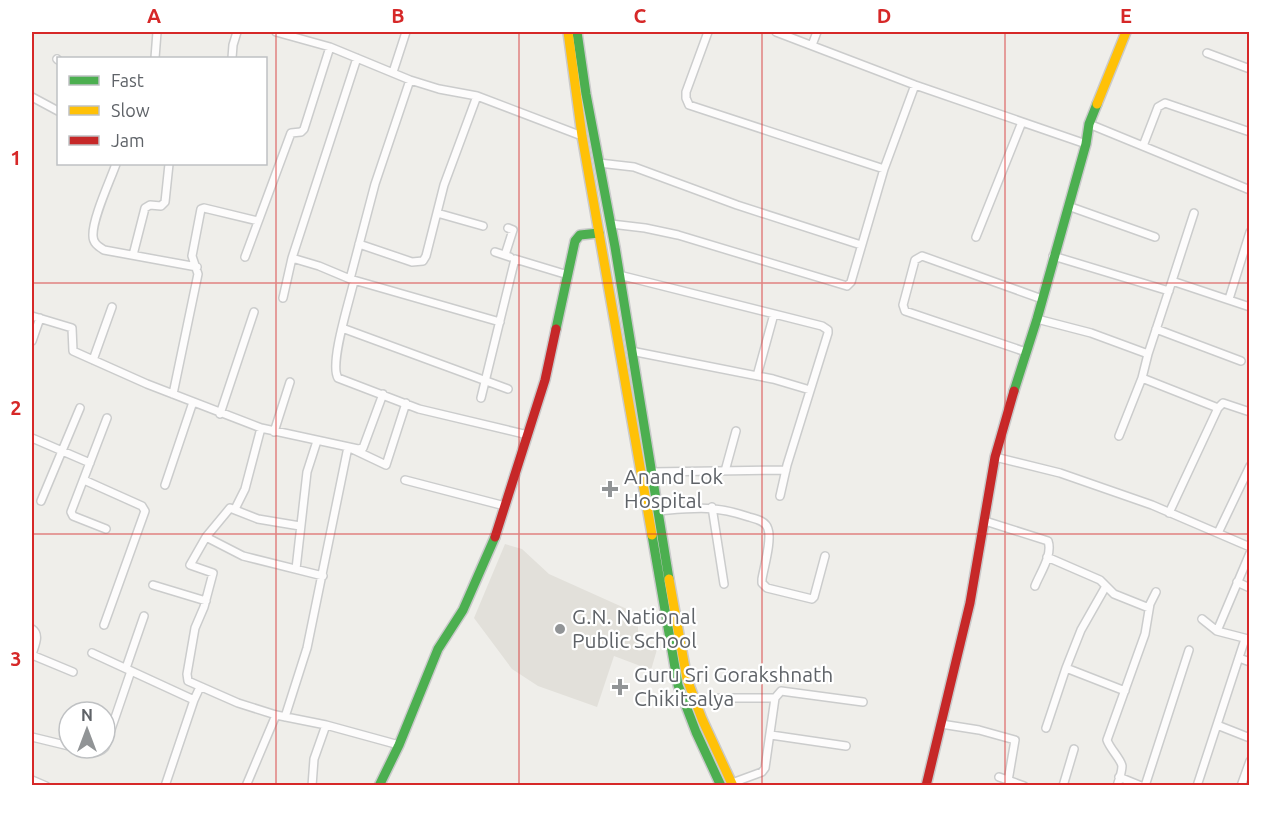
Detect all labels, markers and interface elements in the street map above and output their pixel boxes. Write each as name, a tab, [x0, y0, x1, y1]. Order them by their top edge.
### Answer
text: A	[147, 4, 161, 27]
text: B	[391, 4, 405, 27]
text: C	[634, 4, 647, 27]
text: D	[877, 4, 891, 27]
text: E	[1120, 4, 1132, 27]
legend	[57, 57, 267, 165]
text: Fast	[111, 70, 144, 90]
text: Slow	[111, 100, 150, 120]
text: Jam	[111, 130, 145, 150]
text: 1	[10, 146, 22, 169]
text: 2	[10, 396, 22, 419]
place label: Anand Lok Hospital	[624, 464, 723, 512]
marker: Anand Lok Hospital	[601, 480, 619, 498]
place label: G.N. National Public School	[572, 604, 697, 652]
marker: G.N. National Public School	[553, 622, 567, 636]
text: 3	[10, 647, 22, 670]
place label: Guru Sri Gorakshnath Chikitsalya	[634, 662, 833, 710]
marker: Guru Sri Gorakshnath Chikitsalya	[611, 678, 629, 696]
north arrow	[57, 700, 117, 760]
text: N	[81, 706, 93, 724]

